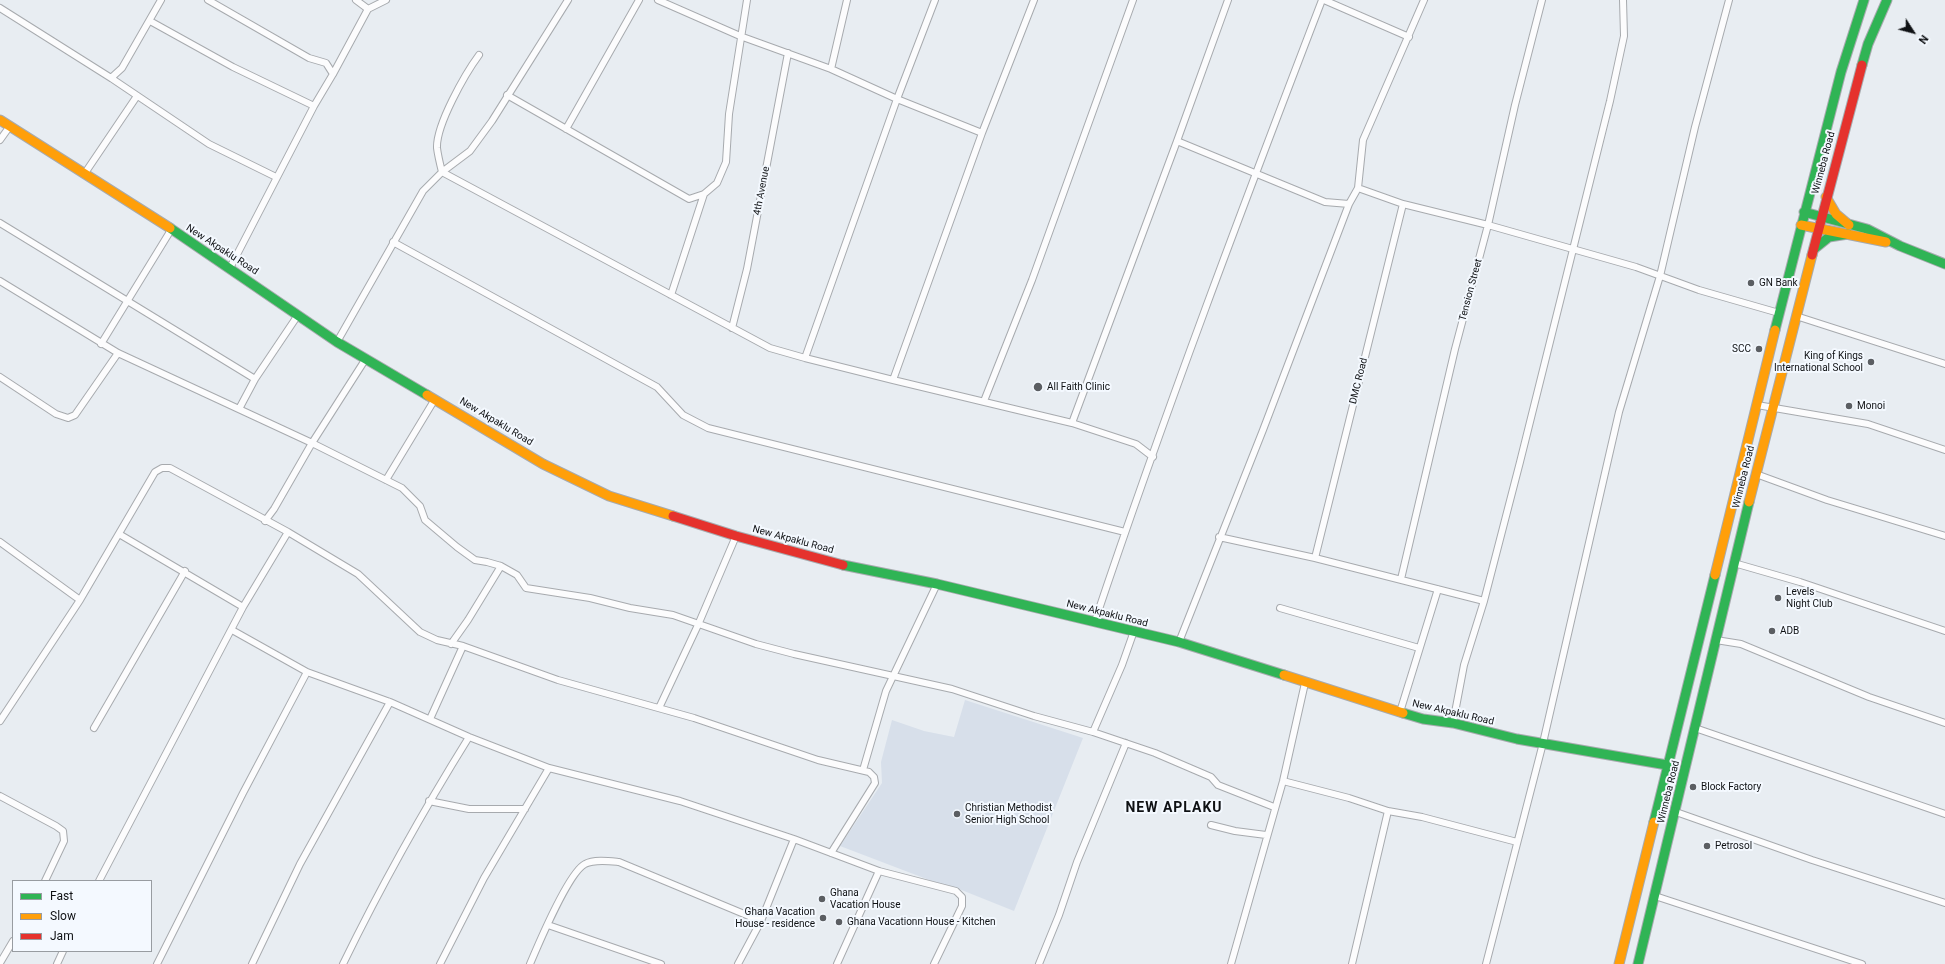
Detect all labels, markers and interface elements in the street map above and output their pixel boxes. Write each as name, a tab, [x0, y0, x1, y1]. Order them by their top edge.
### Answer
north arrow	[1893, 12, 1933, 52]
text: N	[1916, 32, 1931, 46]
street label: Winneba Road	[1810, 130, 1838, 196]
street label: 4th Avenue	[751, 166, 773, 216]
street label: New Akpaklu Road	[184, 222, 260, 278]
street label: Tension Street	[1457, 258, 1485, 322]
place label: GN Bank	[1759, 277, 1798, 289]
marker: GN Bank	[1746, 278, 1756, 288]
place label: SCC	[1732, 343, 1751, 355]
marker: SCC	[1754, 344, 1764, 354]
place label: King of Kings International School	[1774, 350, 1863, 374]
street label: DMC Road	[1347, 357, 1371, 405]
marker: King of Kings International School	[1866, 357, 1876, 367]
marker: All Faith Clinic	[1032, 381, 1044, 393]
place label: All Faith Clinic	[1047, 381, 1110, 393]
street label: New Akpaklu Road	[457, 395, 535, 449]
place label: Monoi	[1857, 400, 1885, 412]
marker: Monoi	[1844, 401, 1854, 411]
street label: Winneba Road	[1730, 444, 1758, 510]
street label: New Akpaklu Road	[751, 523, 835, 557]
place label: Levels Night Club	[1786, 586, 1833, 610]
marker: Levels Night Club	[1773, 593, 1783, 603]
street label: New Akpaklu Road	[1065, 598, 1149, 630]
place label: ADB	[1780, 625, 1799, 637]
marker: ADB	[1767, 626, 1777, 636]
street label: New Akpaklu Road	[1411, 698, 1495, 728]
street label: Winneba Road	[1655, 759, 1683, 825]
place label: Block Factory	[1701, 781, 1761, 793]
marker: Block Factory	[1688, 782, 1698, 792]
district label: NEW APLAKU	[1125, 800, 1223, 816]
place label: Christian Methodist Senior High School	[965, 802, 1052, 826]
marker: Christian Methodist Senior High School	[952, 809, 962, 819]
place label: Petrosol	[1715, 840, 1752, 852]
marker: Petrosol	[1702, 841, 1712, 851]
legend	[12, 880, 152, 952]
place label: Ghana Vacation House	[830, 887, 900, 910]
text: Fast	[50, 889, 73, 903]
marker: Ghana Vacation House	[817, 894, 827, 904]
place label: Ghana Vacation House - residence	[735, 906, 815, 930]
text: Slow	[50, 909, 76, 923]
marker: Ghana Vacation House - residence	[818, 913, 828, 923]
place label: Ghana Vacationn House - Kitchen	[847, 916, 995, 928]
marker: Ghana Vacationn House - Kitchen	[834, 917, 844, 927]
text: Jam	[50, 929, 74, 943]

